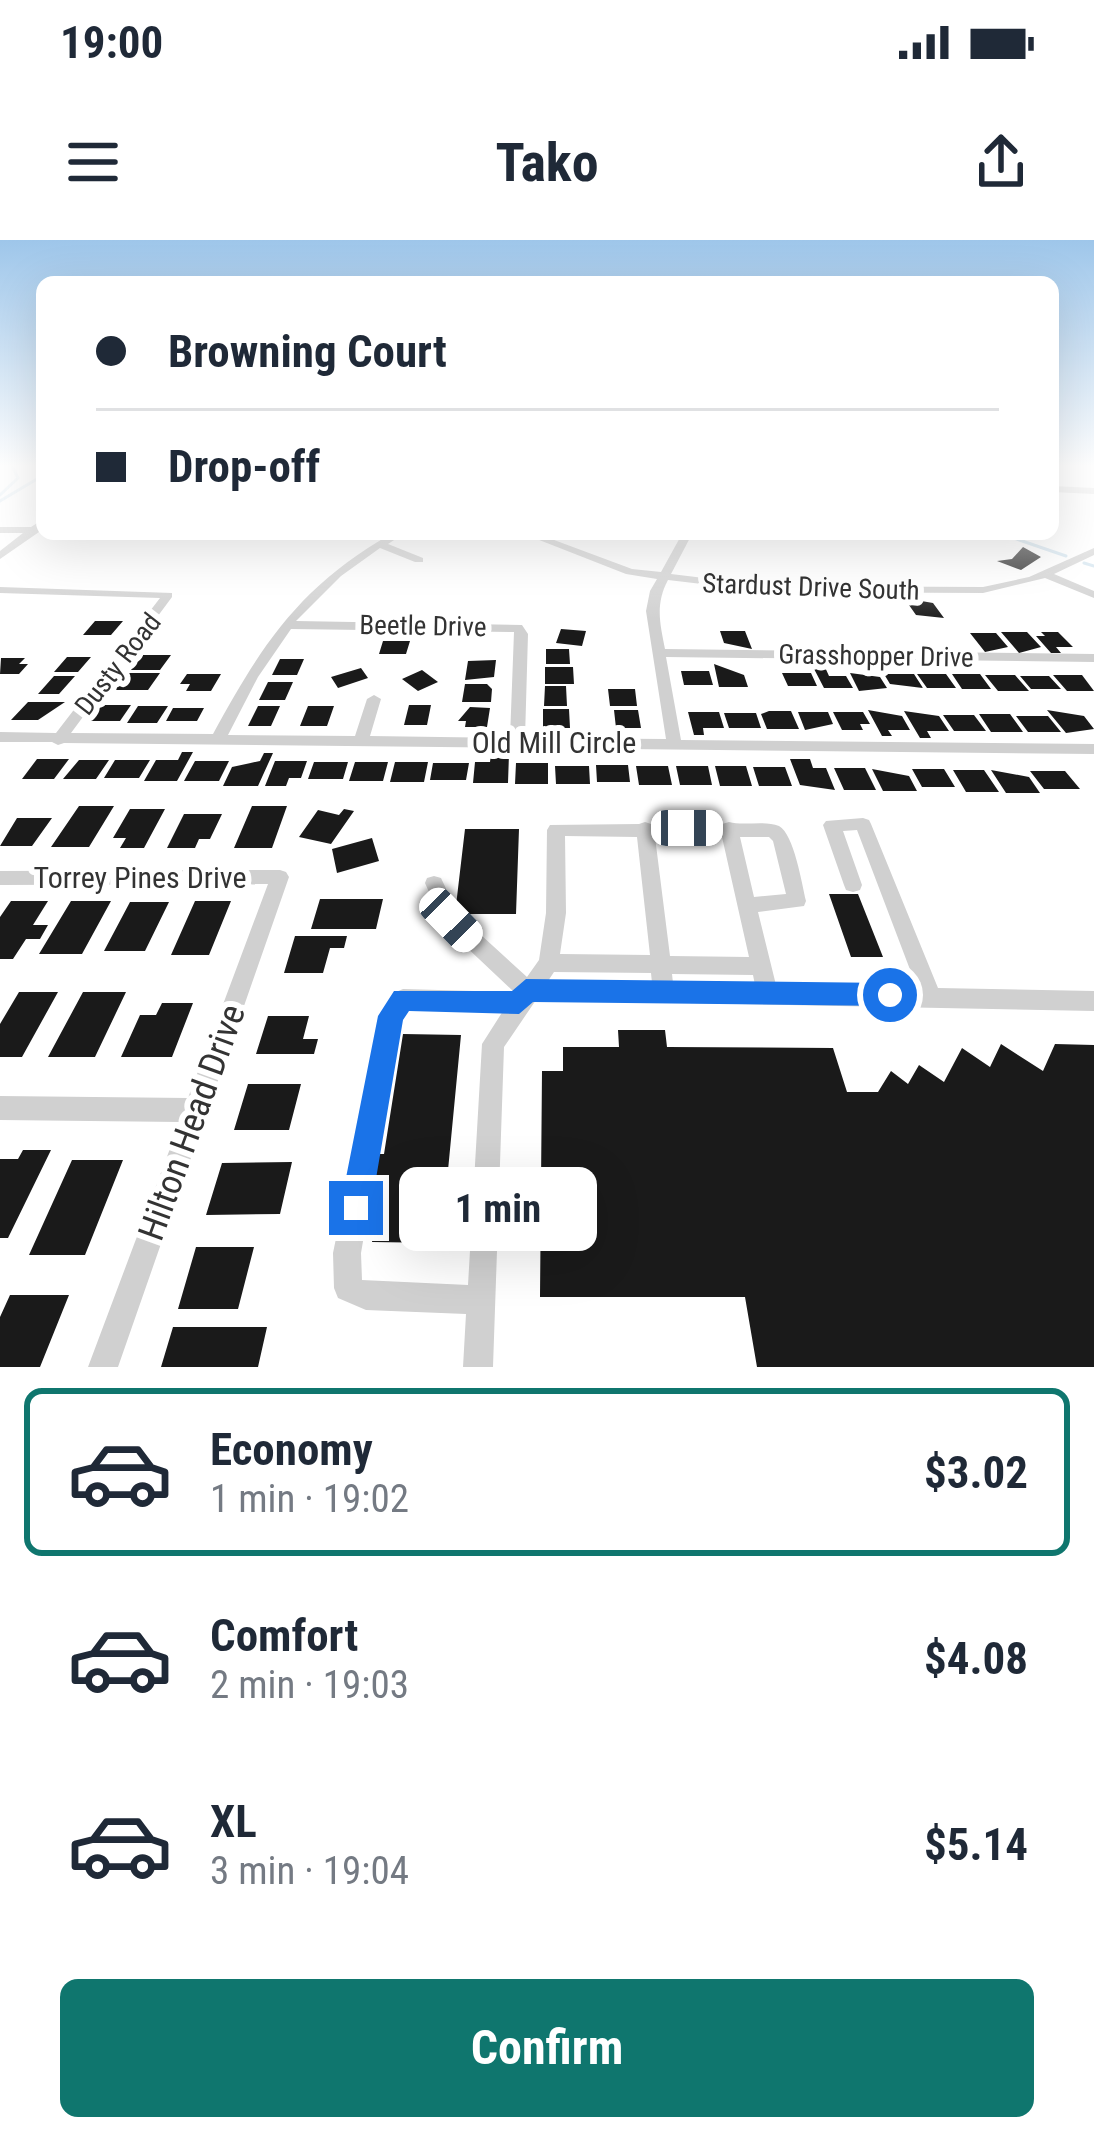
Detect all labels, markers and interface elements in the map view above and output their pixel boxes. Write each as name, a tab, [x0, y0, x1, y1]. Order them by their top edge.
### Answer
text: 19:00	[60, 16, 163, 69]
icon: menu	[60, 129, 126, 195]
icon: share	[968, 129, 1034, 195]
text: Tako	[495, 131, 599, 194]
text: Browning Court	[168, 325, 447, 378]
text: Drop-off	[168, 440, 320, 493]
street label: Stardust Drive South	[702, 567, 920, 607]
street label: Dusty Road	[68, 607, 168, 721]
street label: Beetle Drive	[359, 609, 487, 643]
street label: Grasshopper Drive	[778, 638, 974, 674]
street label: Old Mill Circle	[472, 725, 636, 760]
car	[651, 810, 723, 846]
street label: Torrey Pines Drive	[33, 860, 247, 895]
car	[413, 882, 489, 958]
route start	[863, 968, 917, 1022]
street label: Hilton Head Drive	[130, 999, 254, 1246]
callout: 1 min	[398, 1166, 596, 1250]
route end	[329, 1181, 383, 1235]
text: 1 min	[455, 1186, 541, 1232]
icon: car	[66, 1418, 174, 1526]
text: Economy	[210, 1423, 373, 1476]
text: $3.02	[924, 1446, 1028, 1499]
text: 1 min · 19:02	[210, 1476, 409, 1522]
icon: car	[66, 1604, 174, 1712]
text: Comfort	[210, 1609, 358, 1662]
text: $4.08	[924, 1632, 1028, 1685]
text: 2 min · 19:03	[210, 1662, 409, 1708]
icon: car	[66, 1790, 174, 1898]
text: XL	[210, 1795, 257, 1848]
text: $5.14	[924, 1818, 1028, 1871]
text: 3 min · 19:04	[210, 1848, 409, 1894]
button: Confirm	[60, 1979, 1034, 2117]

